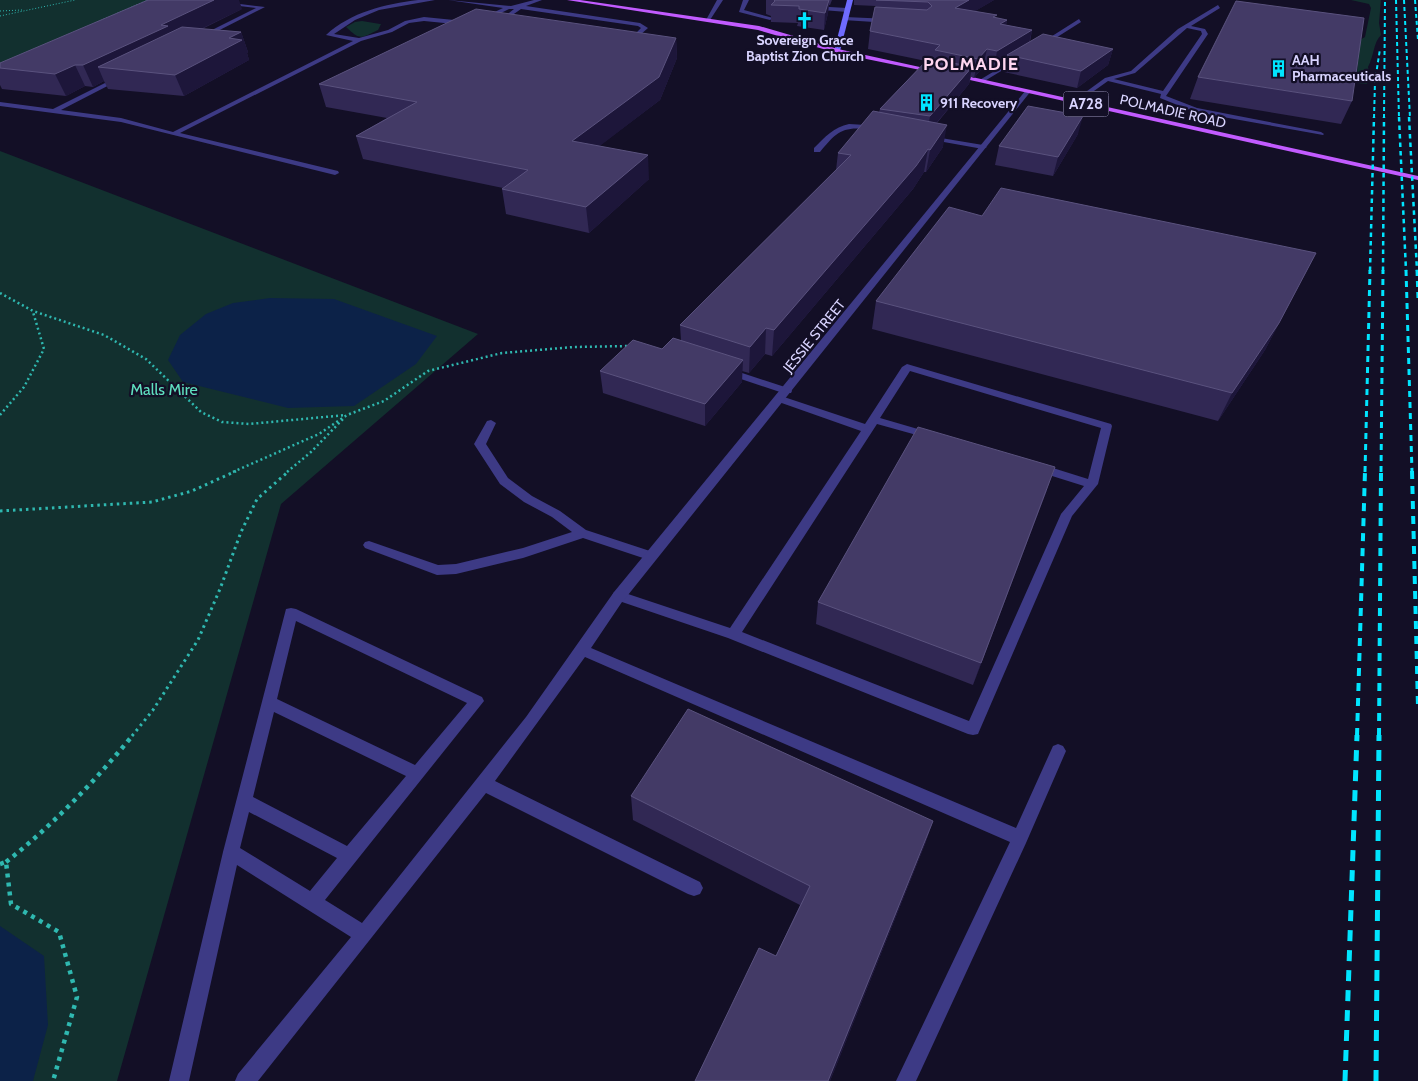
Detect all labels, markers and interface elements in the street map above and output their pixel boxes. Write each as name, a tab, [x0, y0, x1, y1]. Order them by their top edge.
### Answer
church icon: Sovereign Grace Baptist Zion Church	[795, 10, 815, 30]
place label: Sovereign Grace Baptist Zion Church	[746, 31, 864, 65]
place label: AAH Pharmaceuticals	[1292, 51, 1391, 85]
district label: POLMADIE	[923, 53, 1019, 75]
building icon: AAH Pharmaceuticals	[1268, 58, 1288, 78]
street label: POLMADIE ROAD	[1118, 90, 1228, 132]
road number: A728	[1064, 92, 1108, 116]
building icon: 911 Recovery	[916, 93, 936, 113]
place label: 911 Recovery	[940, 94, 1018, 112]
street label: JESSIE STREET	[778, 295, 849, 377]
park label: Malls Mire	[130, 380, 198, 399]

